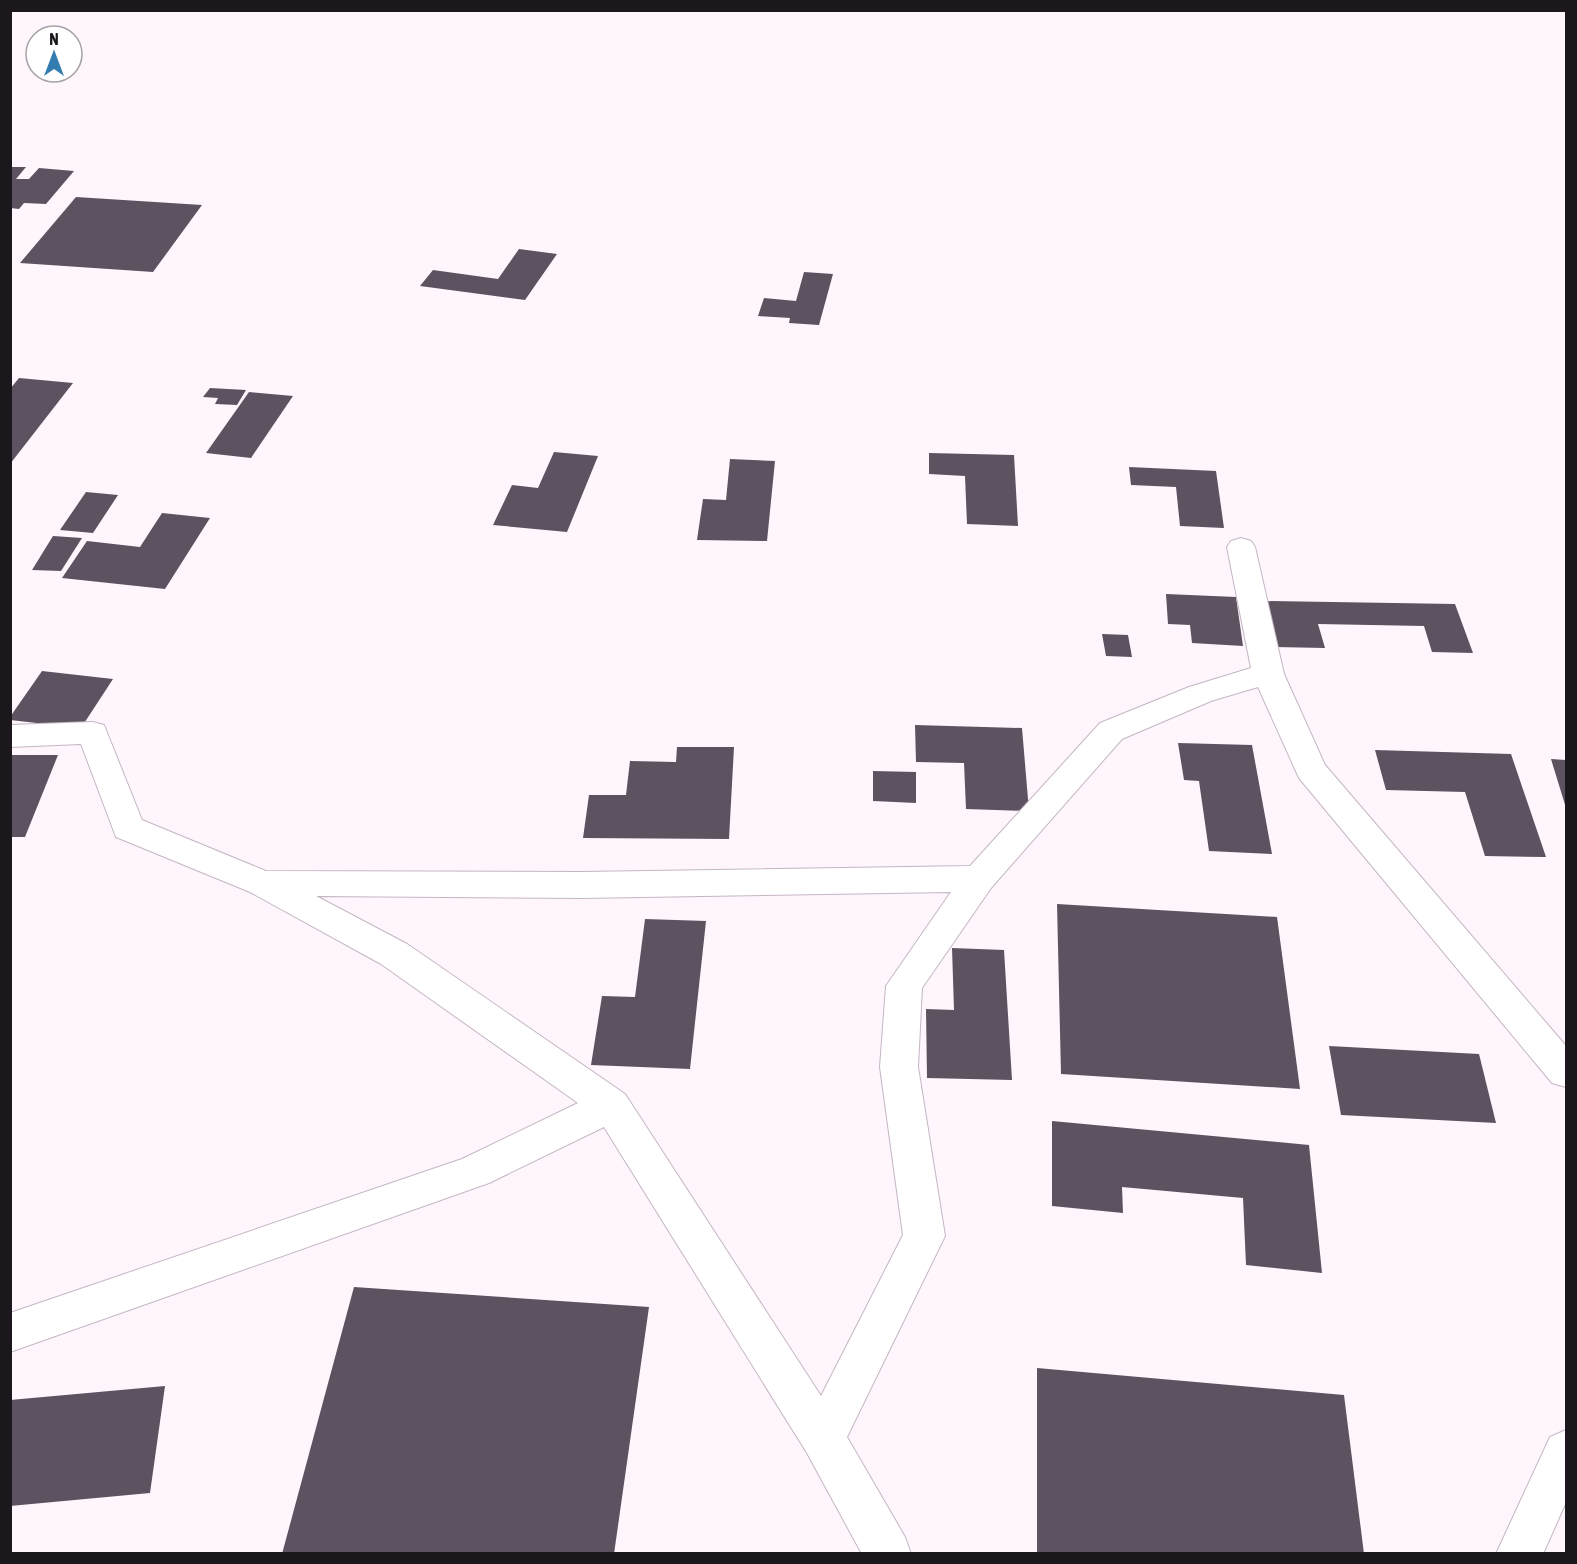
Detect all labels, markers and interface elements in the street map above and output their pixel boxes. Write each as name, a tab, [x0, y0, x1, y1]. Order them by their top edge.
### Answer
north arrow	[24, 24, 84, 84]
text: N	[49, 30, 59, 48]

